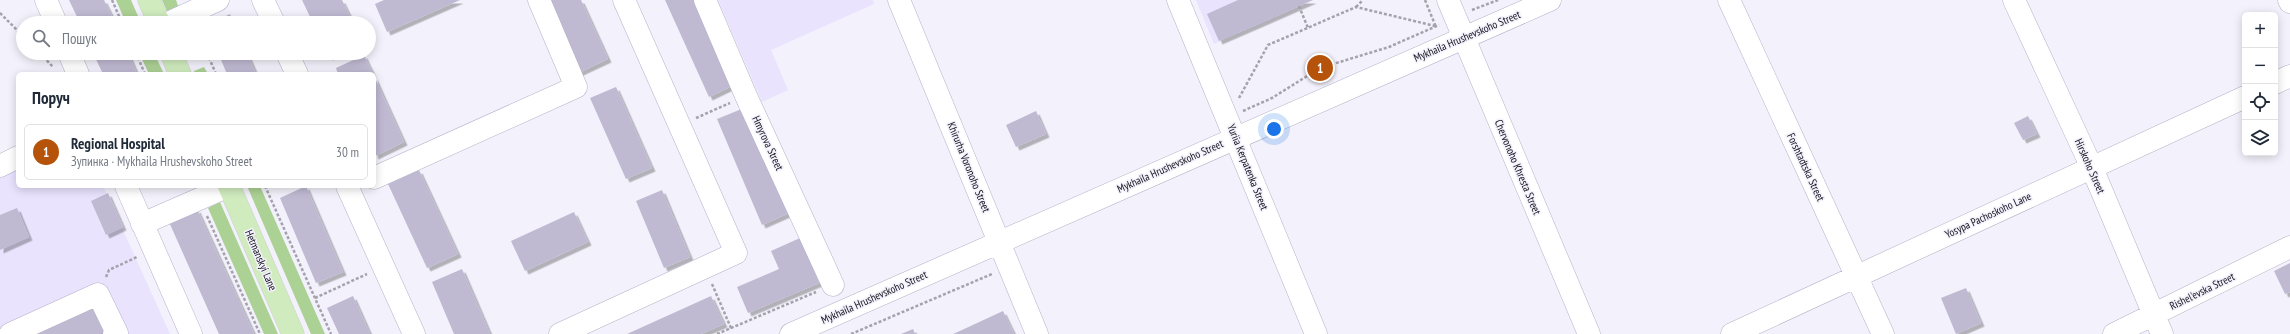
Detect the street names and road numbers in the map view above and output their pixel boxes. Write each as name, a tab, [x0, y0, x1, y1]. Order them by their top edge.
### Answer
street label: Mykhaila Hrushevskoho Street	[1412, 7, 1522, 65]
street label: Hmyrova Street	[749, 113, 787, 173]
street label: Chervonoho Khresta Street	[1492, 117, 1544, 217]
street label: Khirurha Voronoho Street	[945, 120, 993, 214]
street label: Yuriia Kerpatenka Street	[1224, 122, 1272, 212]
street label: Forshtadtska Street	[1784, 131, 1828, 203]
street label: Mykhaila Hrushevskoho Street	[1115, 136, 1225, 196]
street label: Hirskoho Street	[2072, 136, 2108, 196]
street label: Yosypa Pachoskoho Lane	[1943, 189, 2034, 241]
street label: Hetmanskyi Lane	[242, 227, 280, 293]
street label: Mykhaila Hrushevskoho Street	[819, 267, 929, 327]
street label: Rishel'evska Street	[2167, 269, 2237, 313]

